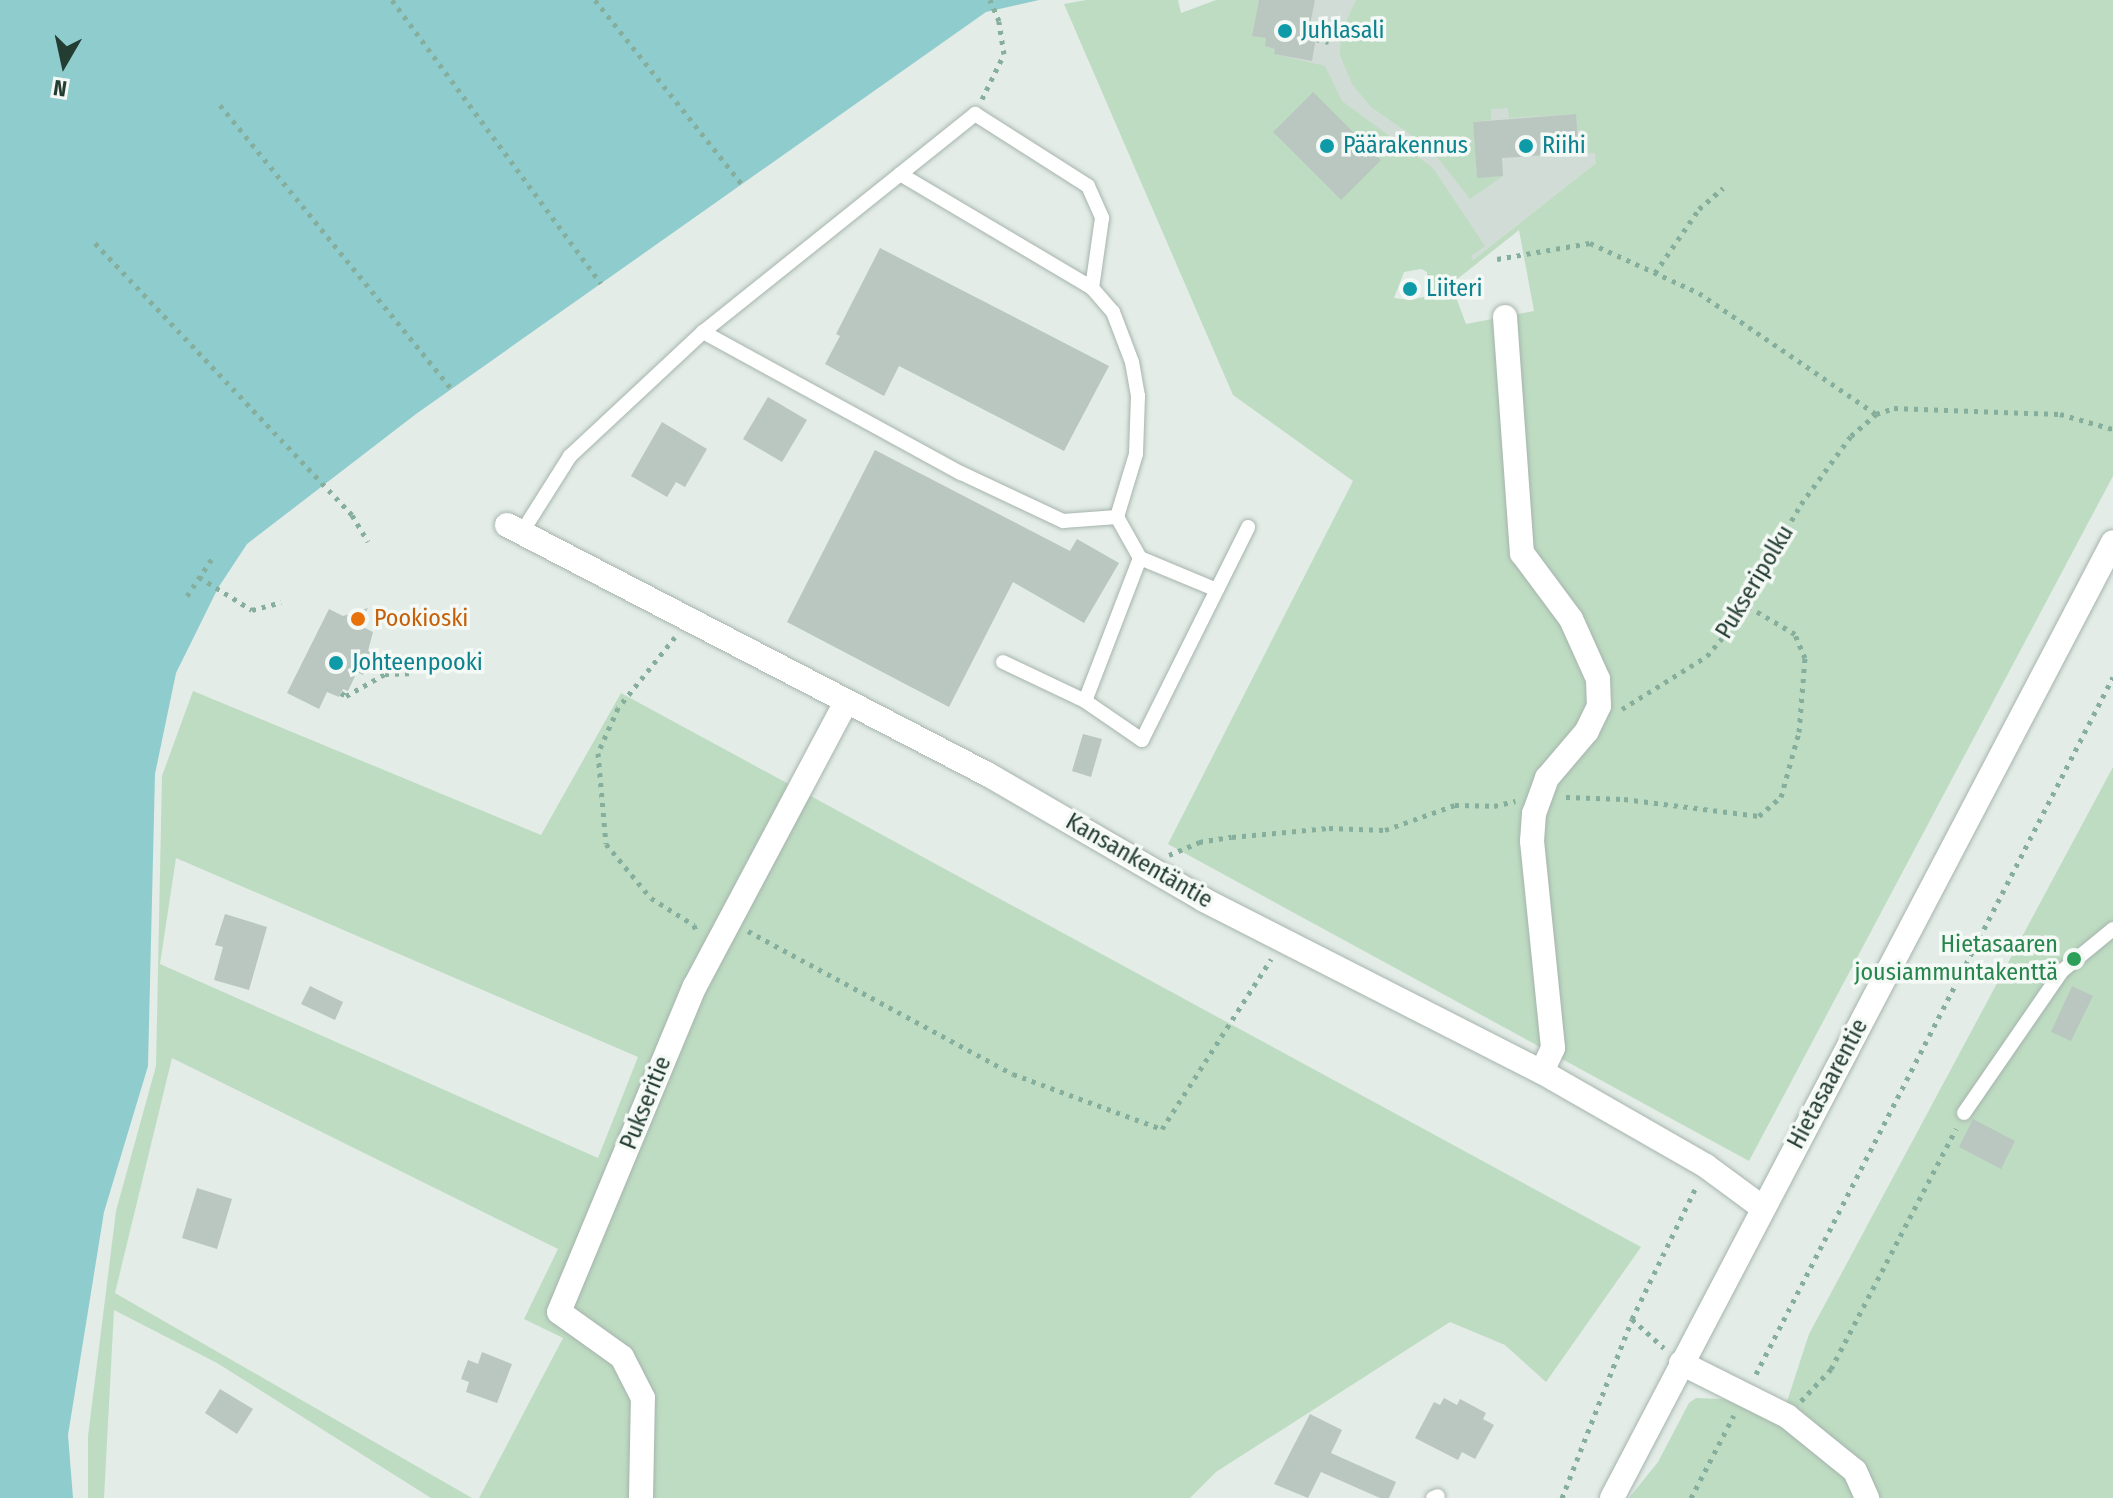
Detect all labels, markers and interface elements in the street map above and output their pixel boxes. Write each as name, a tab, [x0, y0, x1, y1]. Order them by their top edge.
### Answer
place label: Juhlasali	[1301, 17, 1385, 45]
marker: Juhlasali	[1276, 22, 1294, 40]
north arrow	[24, 24, 104, 104]
text: N	[52, 74, 69, 103]
place label: Päärakennus	[1343, 132, 1468, 160]
place label: Riihi	[1542, 132, 1586, 160]
marker: Päärakennus	[1318, 137, 1336, 155]
marker: Riihi	[1517, 137, 1535, 155]
place label: Liiteri	[1426, 275, 1482, 303]
marker: Liiteri	[1401, 280, 1419, 298]
street label: Pukseripolku	[1710, 520, 1800, 644]
place label: Pookioski	[374, 605, 468, 633]
marker: Pookioski	[349, 610, 367, 628]
place label: Johteenpooki	[352, 649, 483, 677]
marker: Johteenpooki	[327, 654, 345, 672]
street label: Kansankentäntie	[1060, 807, 1218, 915]
place label: Hietasaaren jousiammuntakenttä	[1854, 931, 2058, 987]
marker: Hietasaaren jousiammuntakenttä	[2065, 950, 2083, 968]
street label: Hietasaarentie	[1782, 1014, 1874, 1154]
street label: Pukseritie	[614, 1052, 678, 1154]

